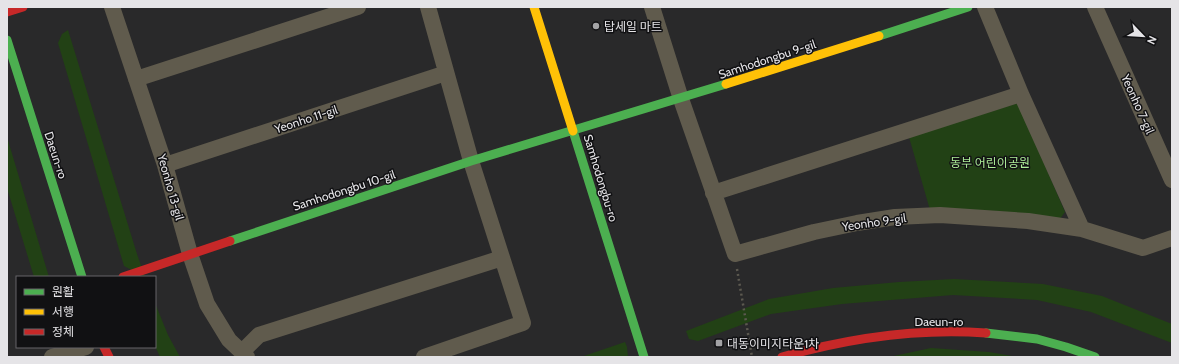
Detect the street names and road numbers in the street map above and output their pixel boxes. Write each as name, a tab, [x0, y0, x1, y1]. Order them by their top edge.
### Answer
street label: Samhodongbu 9-gil	[716, 36, 818, 82]
street label: Yeonho 7-gil	[1118, 71, 1158, 136]
street label: Yeonho 11-gil	[272, 102, 340, 137]
street label: Daeun-ro	[41, 129, 71, 181]
street label: Samhodongbu-ro	[581, 132, 622, 224]
street label: Yeonho 13-gil	[154, 151, 188, 222]
street label: Samhodongbu 10-gil	[291, 166, 397, 214]
street label: Yeonho 9-gil	[840, 210, 907, 234]
street label: Daeun-ro	[915, 314, 964, 329]

